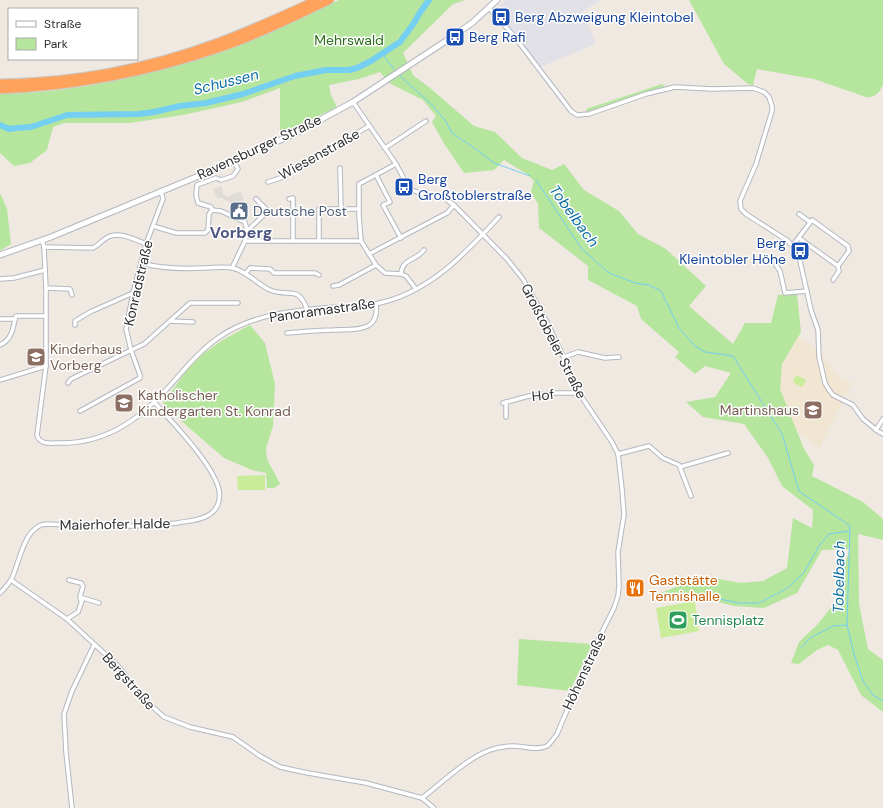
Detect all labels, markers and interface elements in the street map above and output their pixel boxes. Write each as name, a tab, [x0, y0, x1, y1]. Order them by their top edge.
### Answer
bus stop icon: Berg Abzweigung Kleintobel	[490, 6, 512, 28]
legend	[8, 8, 138, 60]
place label: Berg Abzweigung Kleintobel	[515, 8, 694, 26]
text: Straße	[44, 16, 81, 32]
bus stop icon: Berg Rafi	[444, 26, 466, 48]
place label: Berg Rafi	[469, 28, 526, 46]
park label: Mehrswald	[314, 31, 384, 49]
text: Park	[44, 36, 68, 52]
water label: Schussen	[191, 64, 261, 100]
street label: Ravensburger Straße	[194, 110, 324, 184]
street label: Wiesenstraße	[275, 124, 363, 184]
place label: Berg Großtoblerstraße	[418, 170, 532, 204]
bus stop icon: Berg Großtoblerstraße	[393, 176, 415, 198]
water label: Tobelbach	[545, 181, 604, 251]
public building icon: Deutsche Post	[228, 200, 250, 222]
place label: Deutsche Post	[253, 202, 347, 220]
district label: Vorberg	[210, 222, 272, 243]
place label: Berg Kleintobler Höhe	[679, 234, 786, 268]
street label: Konradstraße	[119, 238, 157, 328]
bus stop icon: Berg Kleintobler Höhe	[789, 240, 811, 262]
street label: Großtobeler Straße	[517, 280, 591, 402]
street label: Panoramastraße	[268, 294, 376, 326]
place label: Kinderhaus Vorberg	[50, 340, 122, 374]
school or university icon: Kinderhaus Vorberg	[25, 346, 47, 368]
street label: Hof	[531, 385, 555, 405]
place label: Katholischer Kindergarten St. Konrad	[138, 386, 291, 420]
school or university icon: Katholischer Kindergarten St. Konrad	[113, 392, 135, 414]
school or university icon: Martinshaus	[802, 399, 824, 421]
place label: Martinshaus	[720, 401, 799, 419]
street label: Maierhofer Halde	[60, 514, 170, 534]
water label: Tobelbach	[828, 540, 850, 613]
place label: Gaststätte Tennishalle	[649, 571, 720, 605]
restaurant icon: Gaststätte Tennishalle	[624, 577, 646, 599]
sports icon: Tennisplatz	[667, 609, 689, 631]
place label: Tennisplatz	[692, 611, 764, 629]
street label: Höhenstraße	[558, 629, 610, 713]
street label: Bergstraße	[98, 649, 160, 714]

